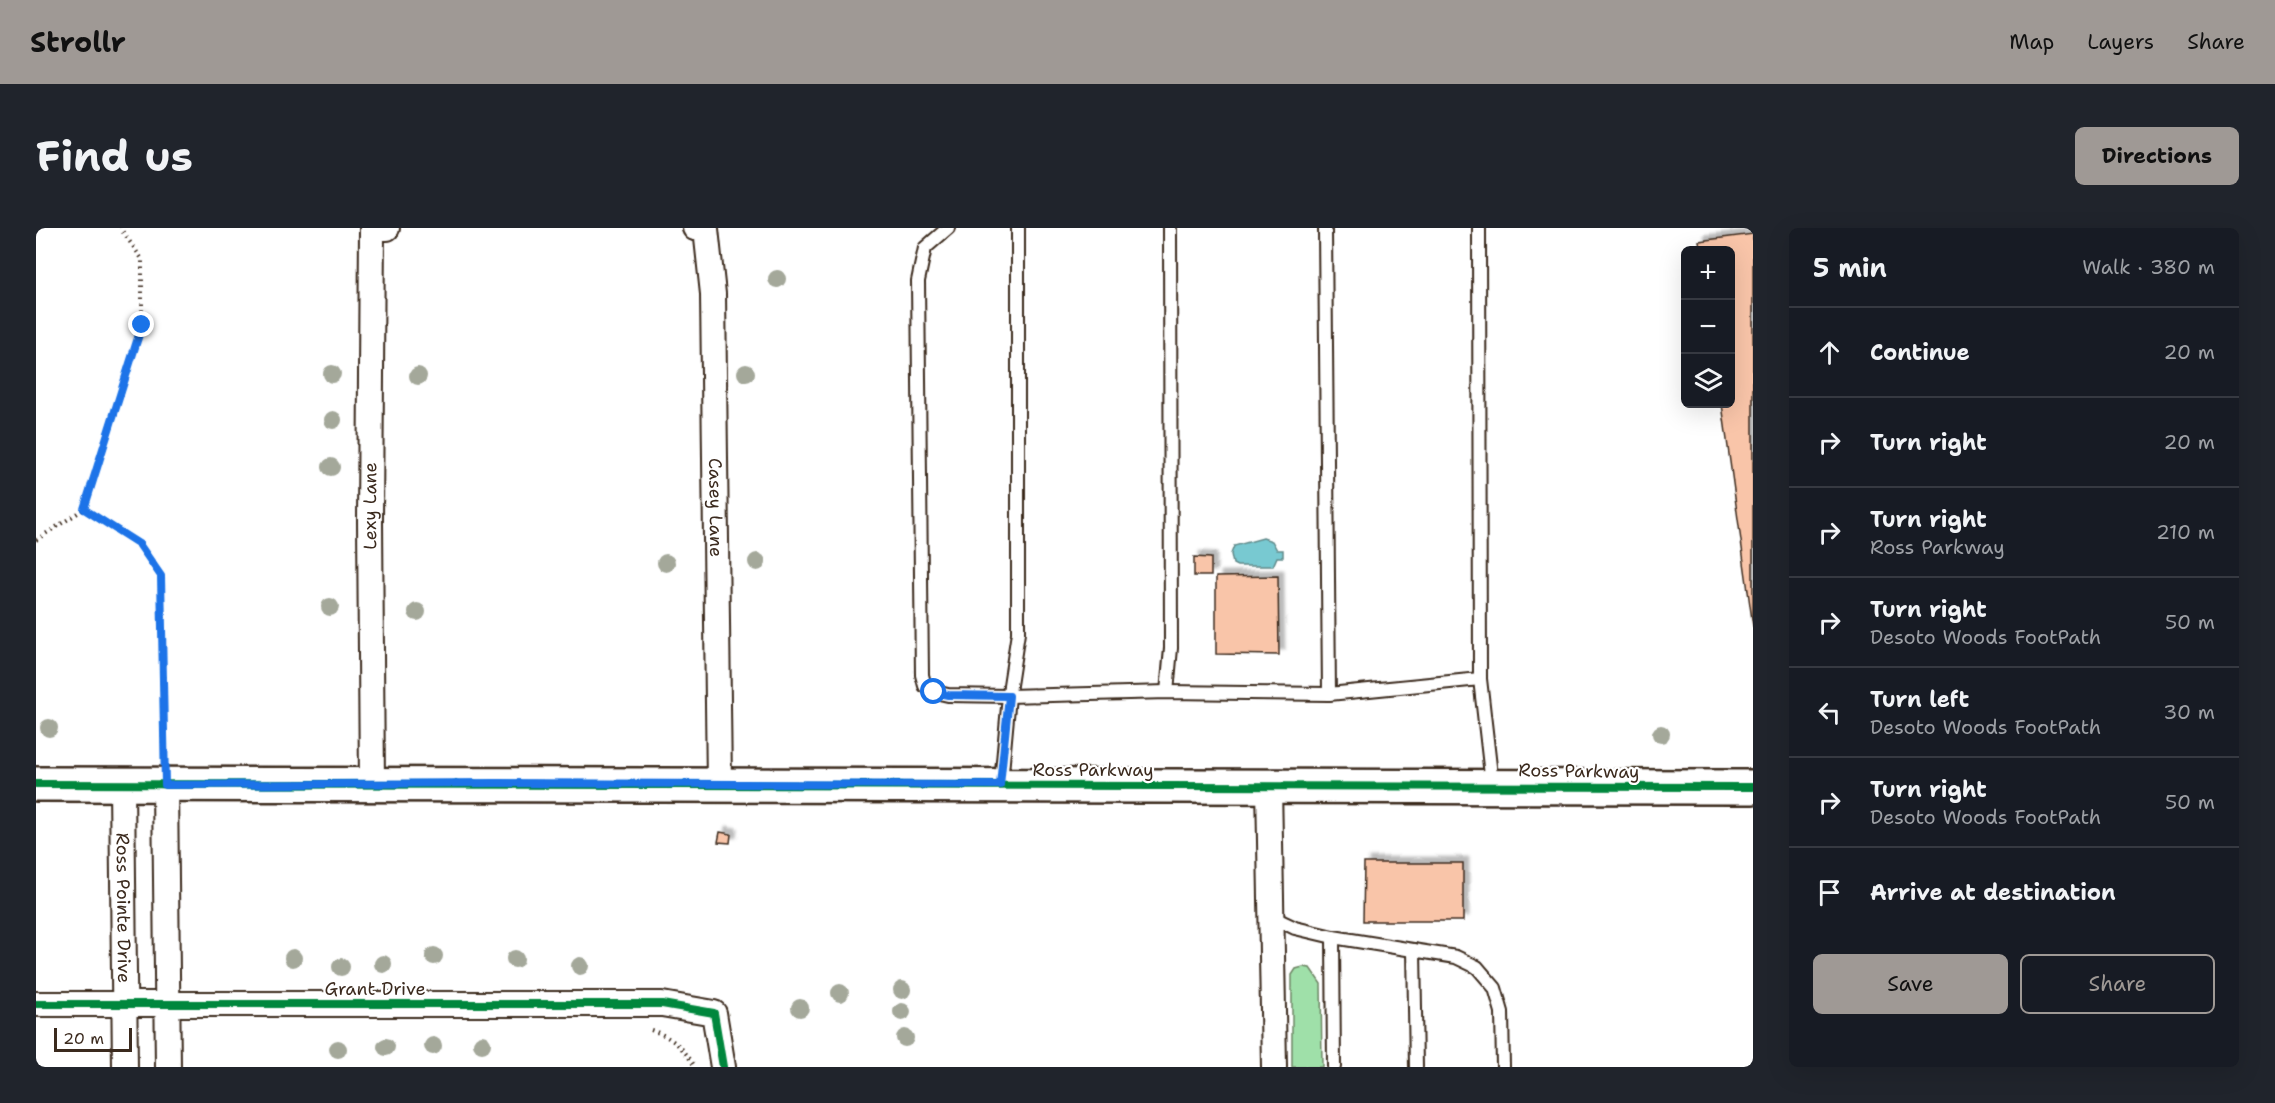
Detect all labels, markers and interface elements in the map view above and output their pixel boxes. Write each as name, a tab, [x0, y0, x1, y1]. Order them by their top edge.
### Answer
text: Strollr	[30, 23, 126, 61]
text: Map	[2009, 28, 2054, 56]
text: Layers	[2087, 28, 2154, 56]
text: Share	[2187, 28, 2245, 56]
button: Directions	[2075, 127, 2239, 185]
text: Find us	[36, 128, 193, 184]
map controls	[1681, 246, 1735, 408]
button: +	[1681, 246, 1735, 300]
text: 5 min	[1813, 250, 1887, 285]
text: Walk · 380 m	[2082, 254, 2215, 280]
button: −	[1681, 300, 1735, 354]
route end	[128, 311, 154, 337]
icon: ahead	[1813, 336, 1846, 369]
text: Continue	[1870, 338, 1970, 367]
text: 20 m	[2164, 339, 2215, 365]
button: layers	[1681, 354, 1735, 408]
icon: right	[1813, 426, 1846, 459]
text: Turn right	[1870, 428, 1987, 457]
text: 20 m	[2164, 429, 2215, 455]
street label: Casey Lane	[703, 458, 728, 557]
street label: Lexy Lane	[358, 462, 382, 550]
text: Turn right	[1870, 505, 1987, 534]
icon: right	[1813, 516, 1846, 549]
text: 210 m	[2156, 519, 2215, 545]
text: Ross Parkway	[1870, 534, 2005, 560]
text: Turn right	[1870, 595, 1987, 624]
icon: right	[1813, 606, 1846, 639]
text: 50 m	[2165, 609, 2215, 635]
text: Desoto Woods FootPath	[1870, 624, 2101, 650]
route start	[920, 678, 946, 704]
text: Turn left	[1870, 685, 1969, 714]
icon: left	[1813, 696, 1846, 729]
text: 30 m	[2163, 699, 2215, 725]
text: Desoto Woods FootPath	[1870, 714, 2101, 740]
street label: Ross Parkway	[1032, 758, 1154, 782]
street label: Ross Parkway	[1518, 758, 1640, 784]
text: Turn right	[1870, 775, 1987, 804]
icon: right	[1813, 786, 1846, 819]
text: 50 m	[2165, 789, 2215, 815]
text: Desoto Woods FootPath	[1870, 804, 2101, 830]
street label: Ross Pointe Drive	[111, 833, 136, 983]
icon: arrive	[1813, 876, 1846, 909]
text: Arrive at destination	[1870, 878, 2116, 907]
button: Save	[1813, 954, 2008, 1014]
button: Share	[2020, 954, 2215, 1014]
street label: Grant Drive	[324, 977, 426, 1001]
scale bar	[54, 1025, 132, 1052]
text: 20 m	[63, 1028, 104, 1049]

